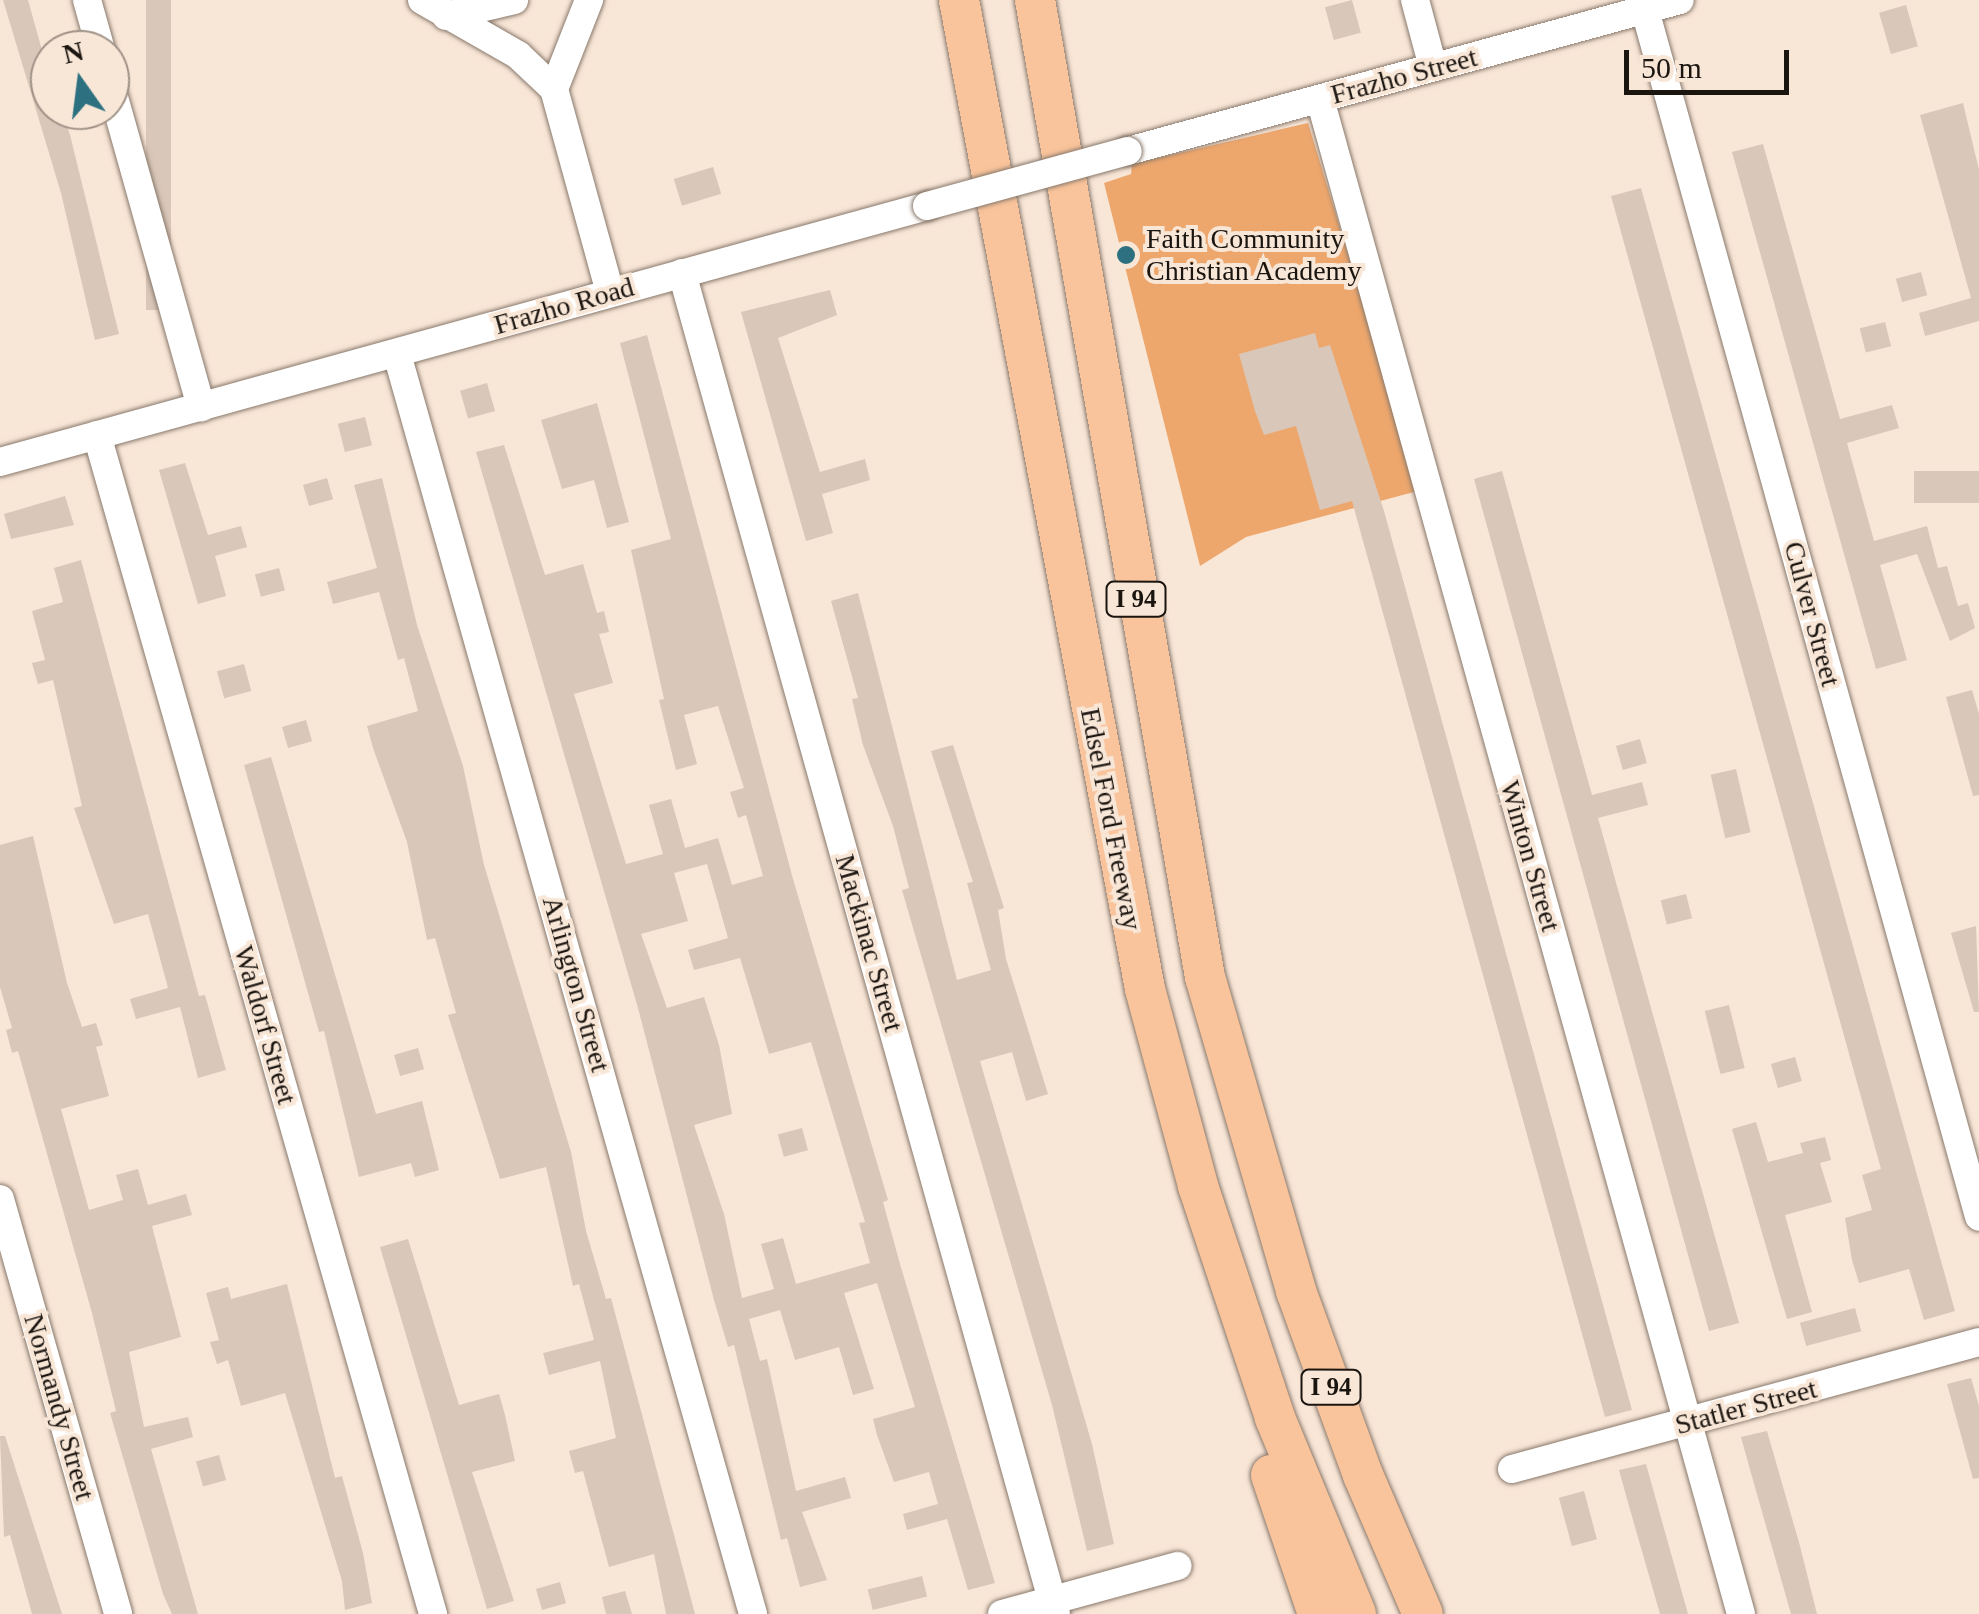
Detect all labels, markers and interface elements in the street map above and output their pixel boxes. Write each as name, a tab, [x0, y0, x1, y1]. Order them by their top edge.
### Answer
north arrow	[30, 30, 130, 130]
scale bar	[1629, 30, 1794, 92]
text: N	[60, 35, 87, 70]
street label: Frazho Street	[1327, 40, 1481, 112]
text: 50 m	[1641, 51, 1702, 84]
place label: Faith Community Christian Academy	[1146, 222, 1363, 288]
marker: Faith Community Christian Academy	[1115, 244, 1137, 266]
street label: Frazho Road	[490, 270, 638, 342]
street label: Culver Street	[1777, 538, 1847, 690]
road number: I 94	[1104, 579, 1168, 619]
street label: Edsel Ford Freeway	[1073, 705, 1149, 933]
street label: Winton Street	[1492, 777, 1568, 935]
street label: Mackinac Street	[828, 851, 910, 1035]
street label: Arlington Street	[535, 892, 617, 1076]
street label: Waldorf Street	[226, 942, 304, 1108]
street label: Normandy Street	[16, 1310, 102, 1504]
road number: I 94	[1298, 1367, 1364, 1407]
street label: Statler Street	[1671, 1372, 1821, 1442]

